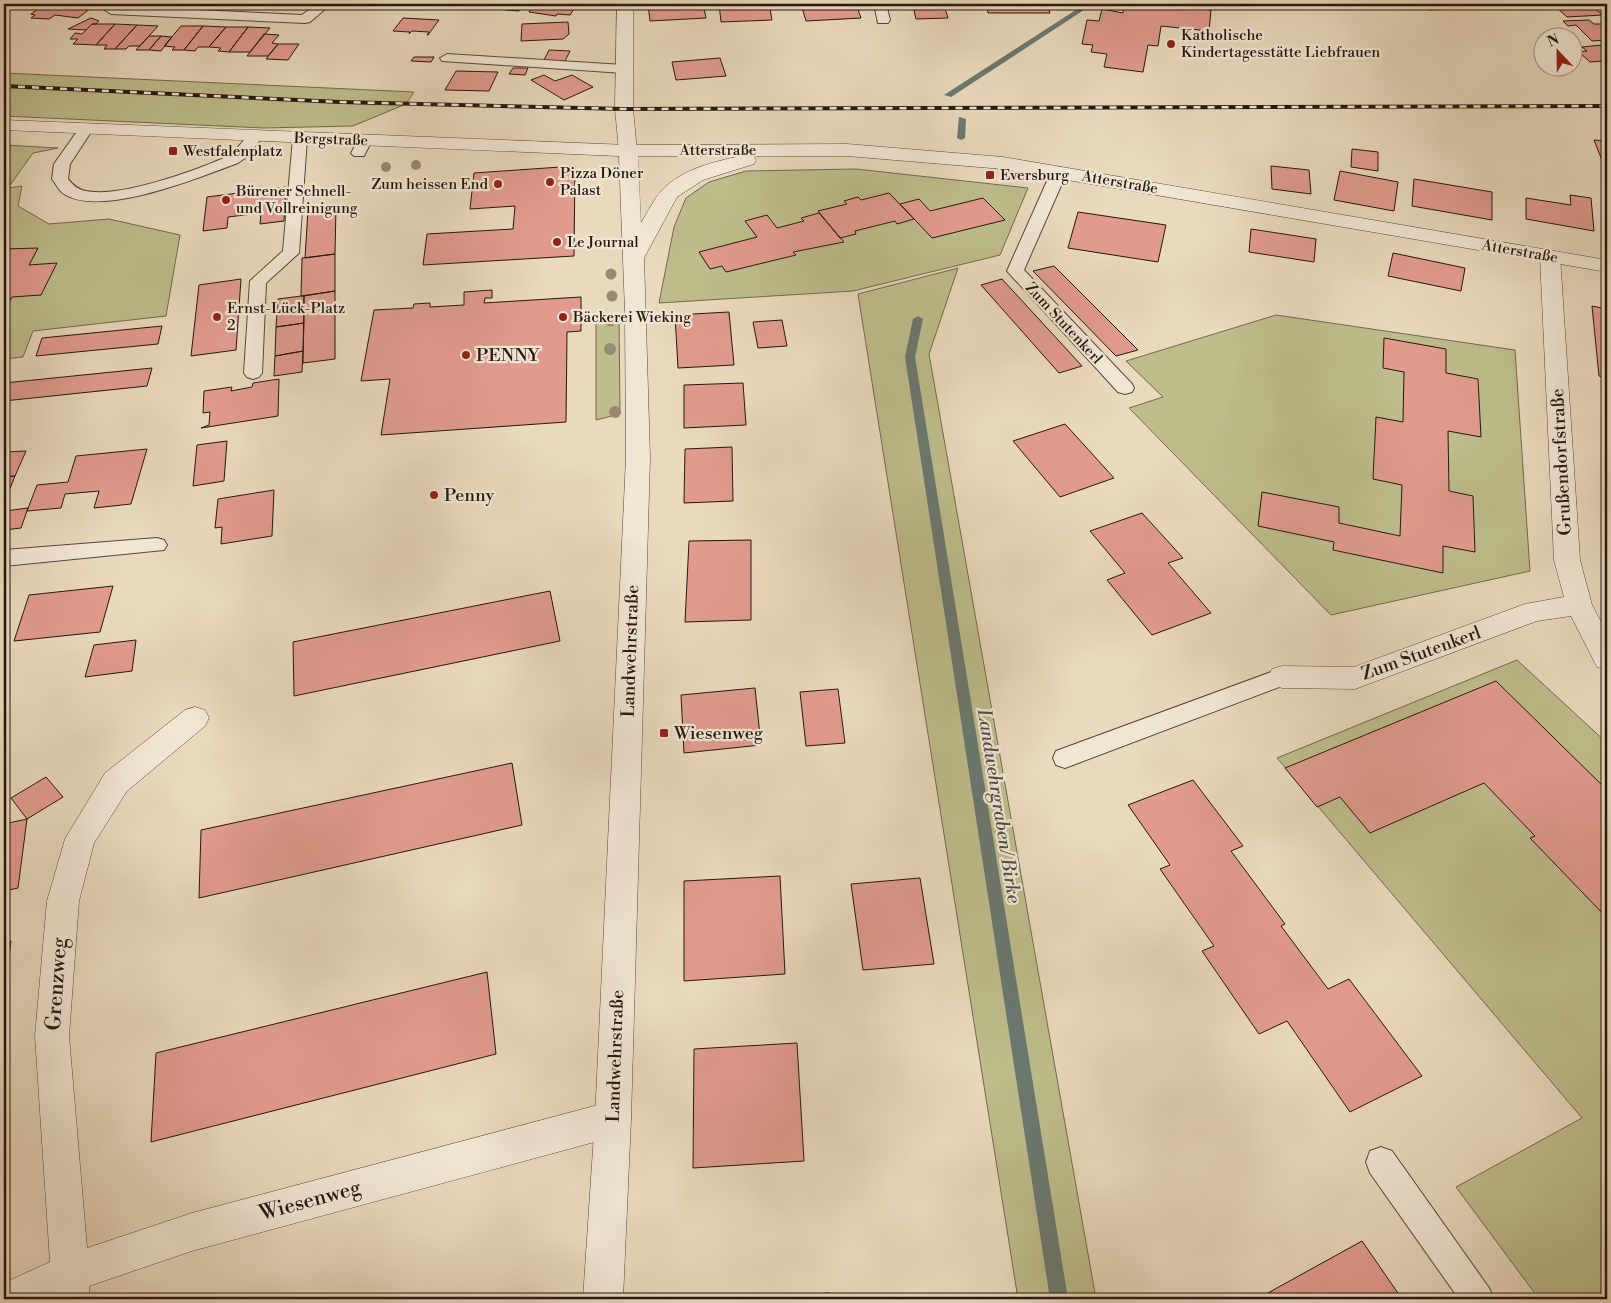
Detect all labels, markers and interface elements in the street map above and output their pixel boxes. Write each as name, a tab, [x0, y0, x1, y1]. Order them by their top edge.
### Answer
place label: Katholische Kindertagesstätte Liebfrauen	[1181, 26, 1380, 62]
north arrow	[1534, 28, 1584, 78]
text: N	[1545, 30, 1562, 51]
marker: Katholische Kindertagesstätte Liebfrauen	[1165, 38, 1177, 50]
street label: Bergstraße	[293, 129, 368, 150]
street label: Atterstraße	[679, 141, 756, 160]
place label: Westfalenplatz	[182, 142, 282, 161]
marker: Westfalenplatz	[167, 145, 179, 157]
place label: Pizza Döner Palast	[560, 164, 644, 200]
place label: Eversburg	[1000, 166, 1069, 185]
street label: Atterstraße	[1079, 166, 1159, 199]
marker: Eversburg	[984, 169, 996, 181]
place label: Zum heissen End	[371, 175, 488, 194]
marker: Pizza Döner Palast	[544, 176, 556, 188]
marker: Zum heissen End	[492, 178, 504, 190]
place label: Bürener Schnell- und Vollreinigung	[235, 182, 358, 218]
marker: Bürener Schnell- und Vollreinigung	[220, 194, 232, 206]
place label: Le Journal	[567, 233, 639, 252]
street label: Atterstraße	[1479, 235, 1559, 268]
marker: Le Journal	[551, 236, 563, 248]
street label: Zum Stutenkerl	[1021, 279, 1107, 369]
place label: Ernst-Lück-Platz 2	[227, 299, 345, 335]
place label: Bäckerei Wieking	[572, 308, 691, 327]
marker: Ernst-Lück-Platz 2	[211, 311, 223, 323]
marker: Bäckerei Wieking	[557, 311, 569, 323]
place label: PENNY	[476, 344, 541, 367]
marker: PENNY	[460, 349, 472, 361]
street label: Grußendorfstraße	[1546, 388, 1577, 536]
place label: Penny	[444, 484, 495, 507]
marker: Penny	[428, 489, 440, 501]
street label: Landwehrstraße	[617, 584, 644, 718]
street label: Zum Stutenkerl	[1358, 621, 1485, 686]
water label: Landwehrgraben/ Birke	[972, 706, 1026, 905]
place label: Wiesenweg	[673, 722, 764, 745]
marker: Wiesenweg	[658, 727, 670, 739]
street label: Grenzweg	[41, 936, 73, 1032]
street label: Landwehrstraße	[602, 989, 629, 1123]
street label: Wiesenweg	[256, 1175, 364, 1227]

